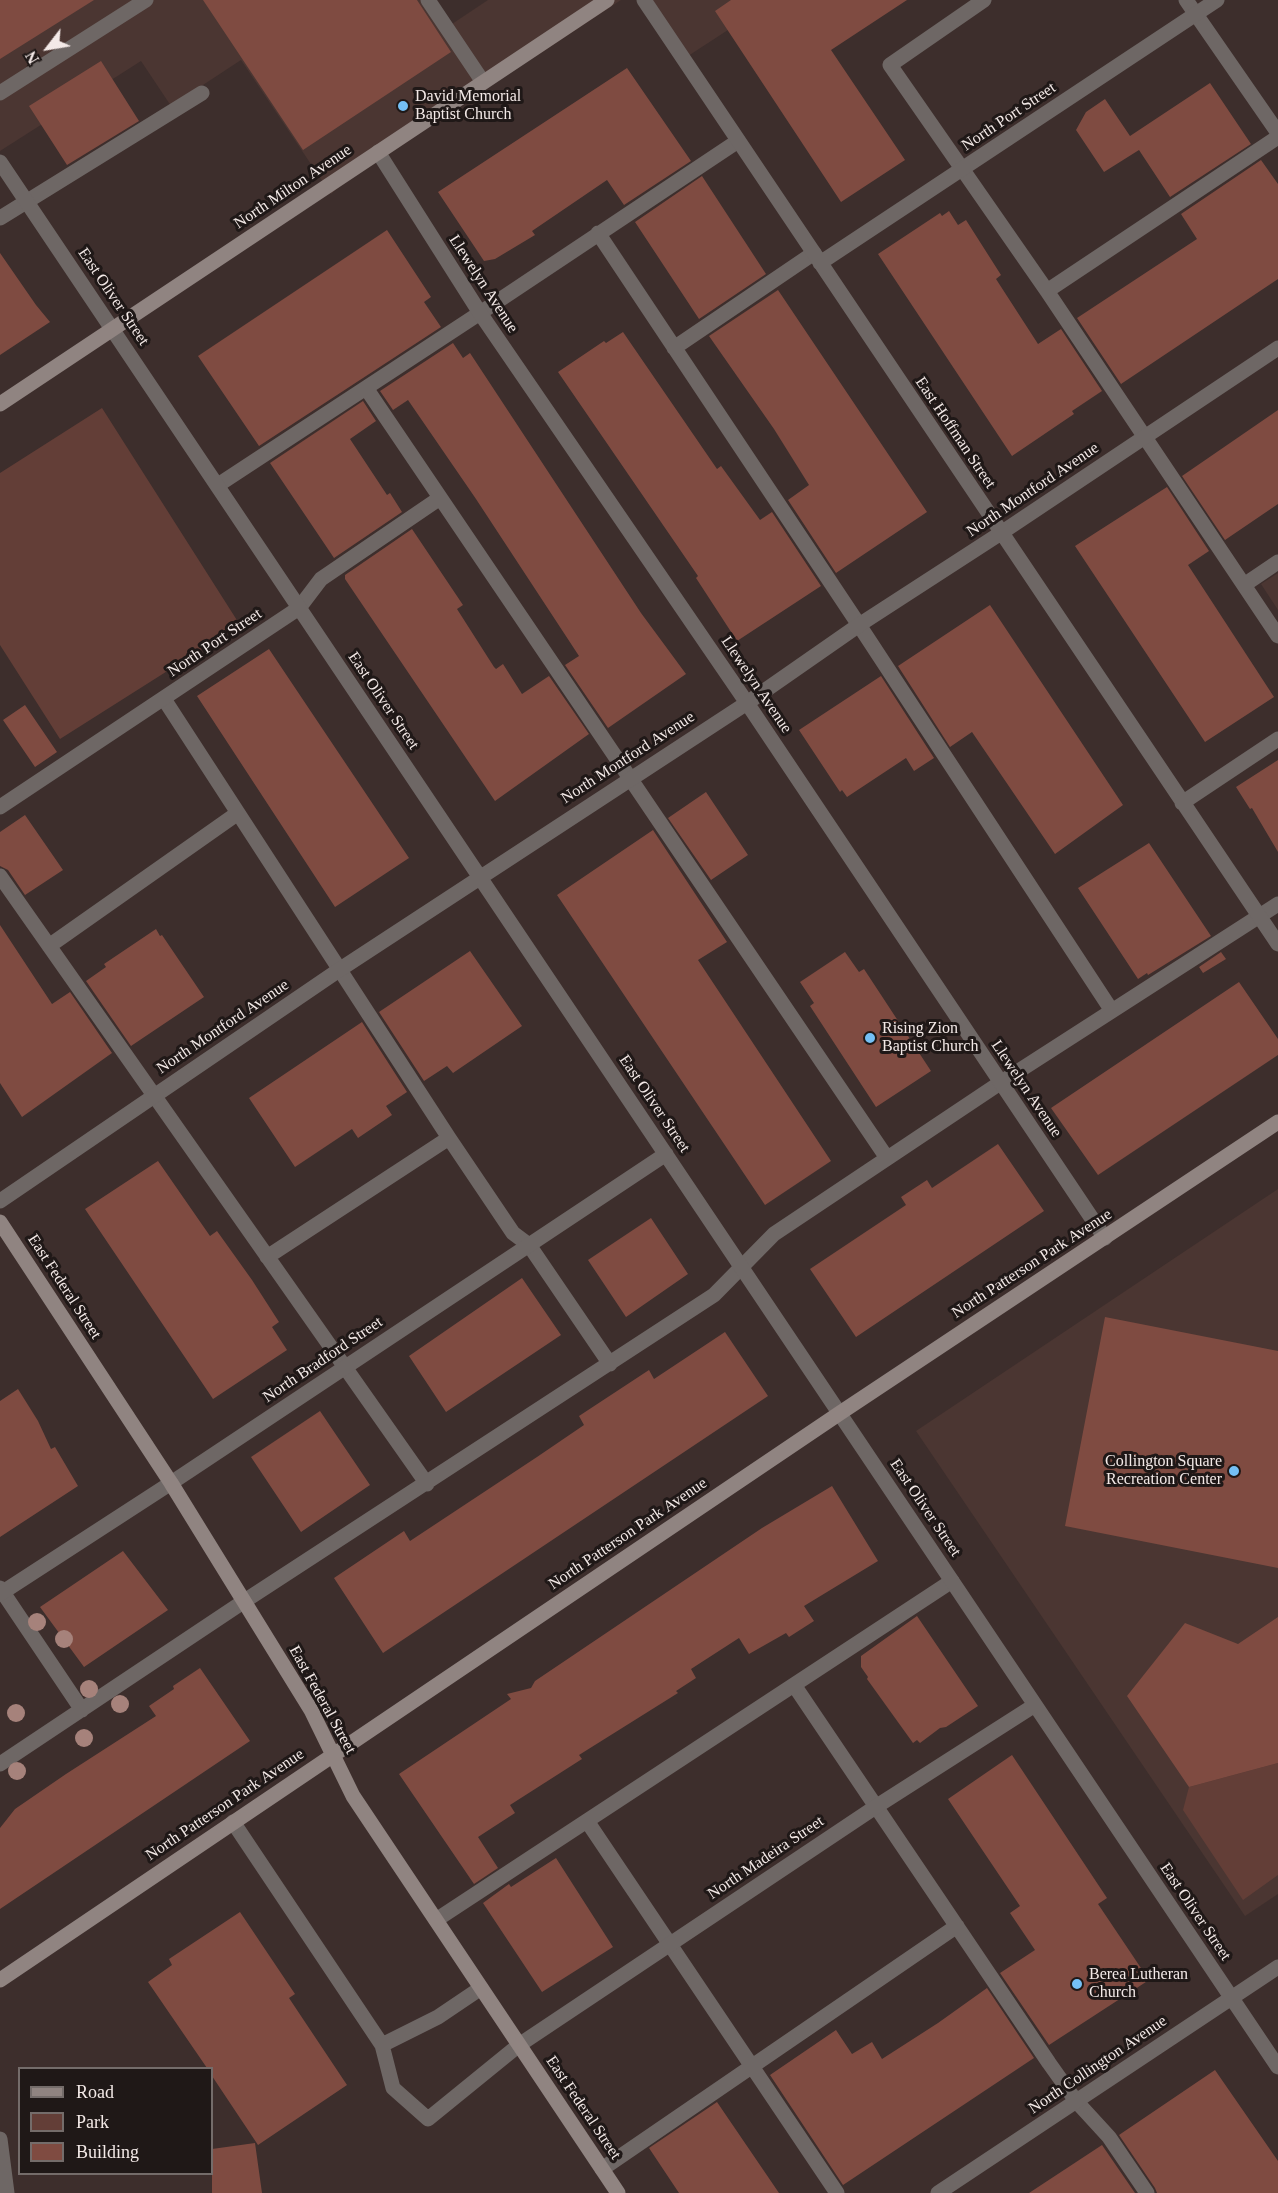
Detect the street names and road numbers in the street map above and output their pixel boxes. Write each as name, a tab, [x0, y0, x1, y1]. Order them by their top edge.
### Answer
street label: North Port Street	[958, 78, 1060, 156]
street label: North Milton Avenue	[231, 141, 355, 233]
street label: Llewelyn Avenue	[444, 231, 522, 337]
street label: East Oliver Street	[73, 244, 153, 350]
street label: East Hoffman Street	[911, 374, 999, 492]
street label: North Montford Avenue	[963, 439, 1103, 541]
street label: North Port Street	[164, 604, 266, 682]
street label: Llewelyn Avenue	[716, 633, 796, 737]
street label: East Oliver Street	[343, 648, 423, 754]
street label: North Montford Avenue	[558, 708, 698, 808]
street label: North Montford Avenue	[153, 976, 293, 1078]
street label: Llewelyn Avenue	[986, 1037, 1066, 1141]
street label: East Oliver Street	[614, 1051, 694, 1157]
street label: North Patterson Park Avenue	[948, 1205, 1116, 1323]
street label: East Federal Street	[23, 1231, 105, 1343]
street label: North Bradford Street	[259, 1313, 387, 1407]
street label: East Oliver Street	[885, 1455, 965, 1561]
street label: North Patterson Park Avenue	[545, 1474, 711, 1594]
street label: East Federal Street	[284, 1642, 360, 1758]
street label: North Patterson Park Avenue	[142, 1745, 308, 1865]
street label: North Madeira Street	[704, 1812, 828, 1904]
street label: East Oliver Street	[1155, 1859, 1235, 1965]
street label: North Collington Avenue	[1025, 2012, 1171, 2118]
street label: East Federal Street	[541, 2053, 625, 2163]

